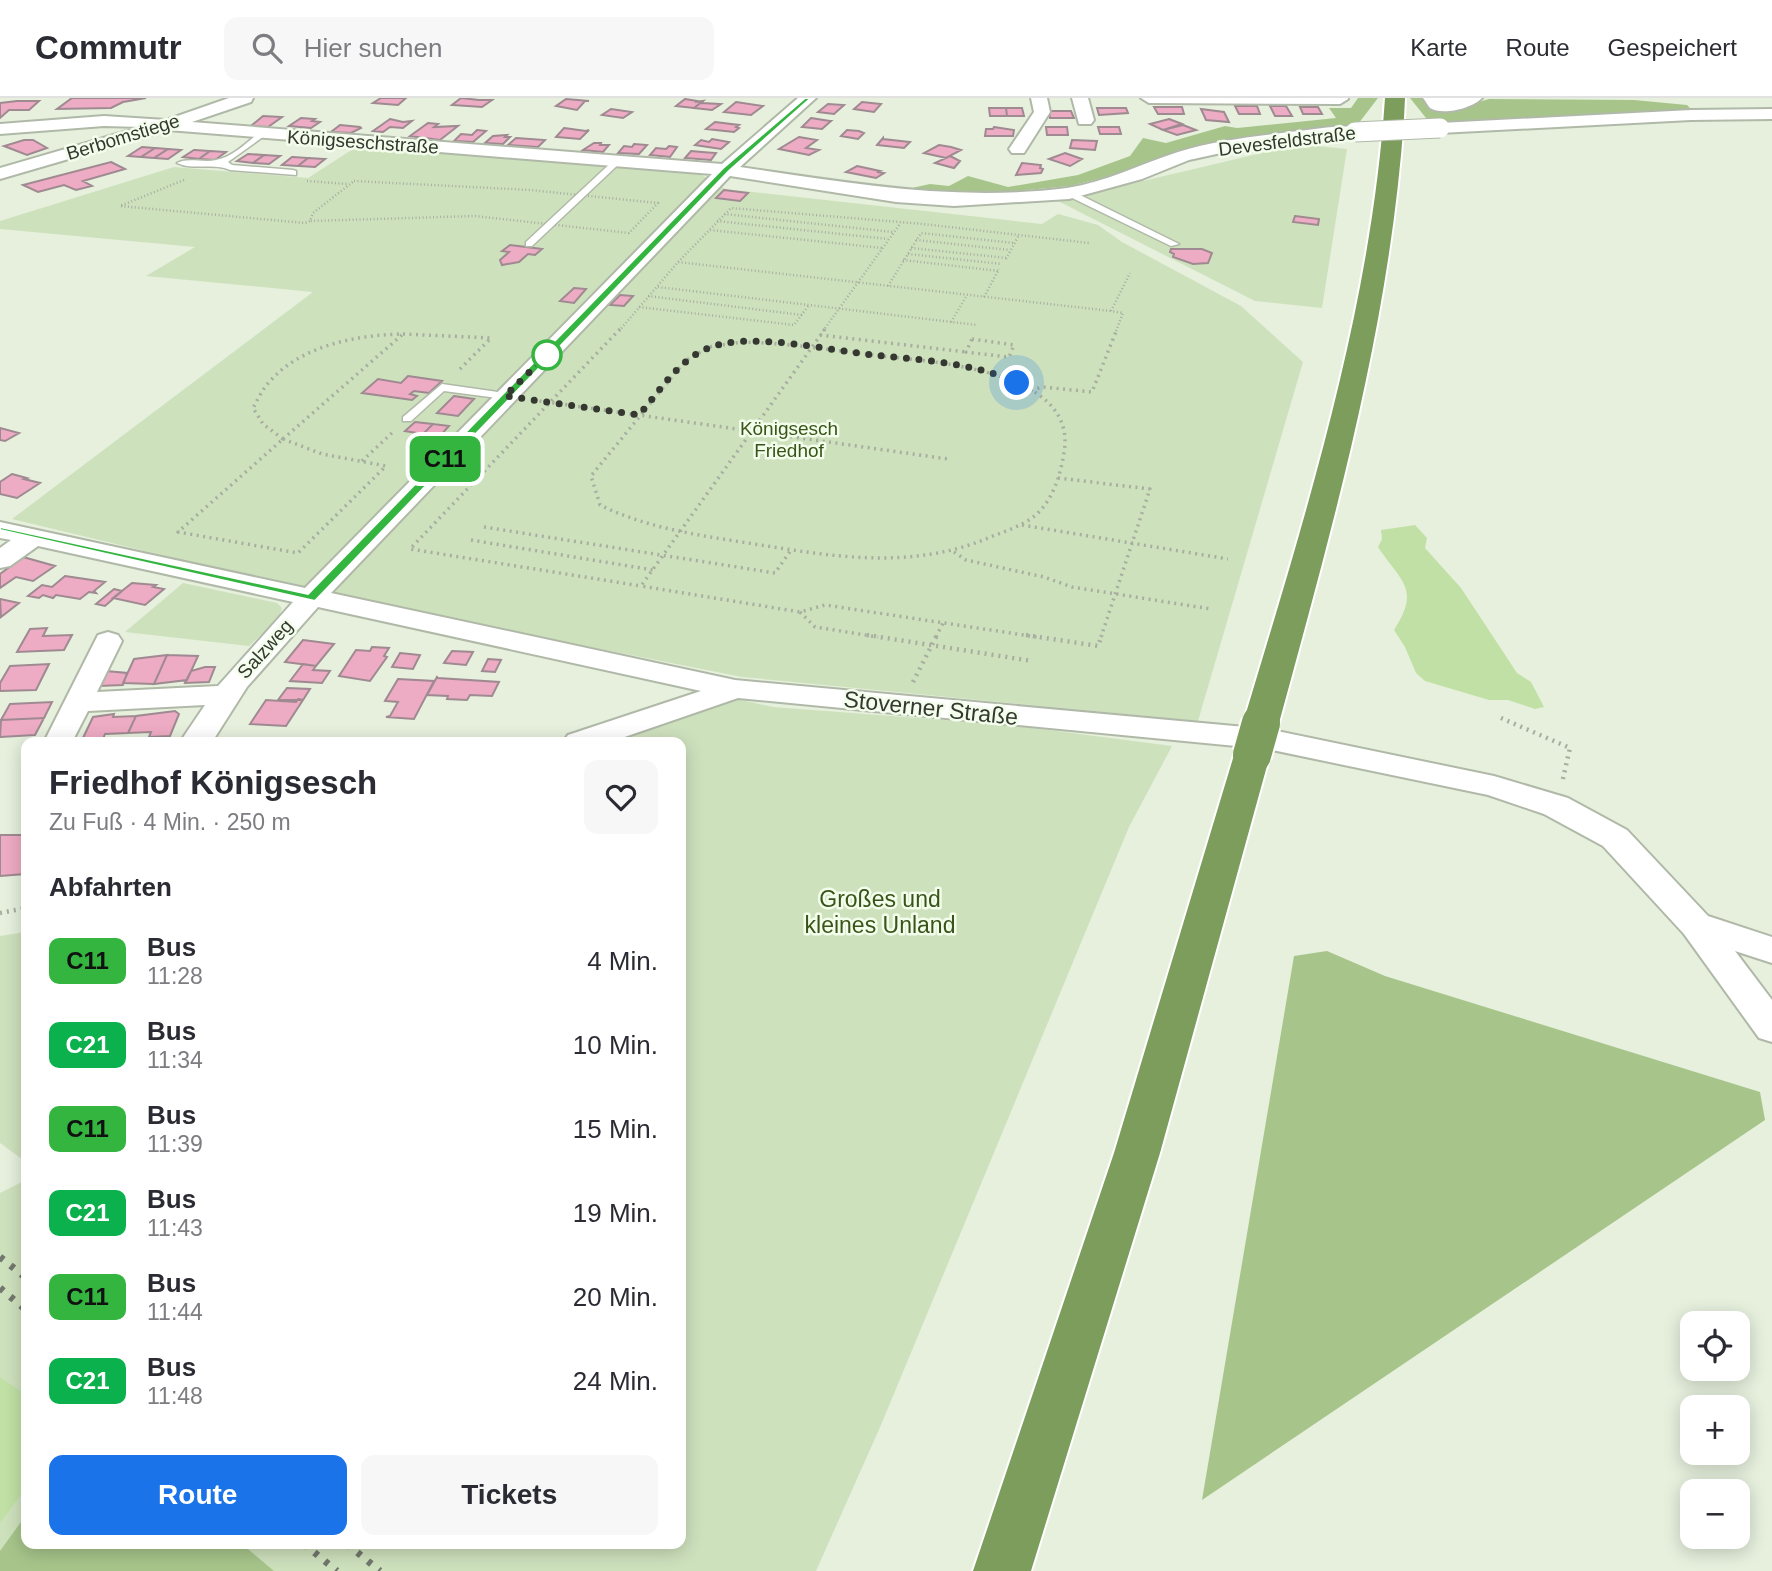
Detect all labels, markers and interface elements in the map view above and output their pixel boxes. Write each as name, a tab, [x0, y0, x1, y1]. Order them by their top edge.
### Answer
search box	[224, 17, 714, 80]
text: Commutr	[35, 29, 182, 66]
icon: search	[248, 29, 286, 67]
text: Hier suchen	[304, 33, 442, 63]
text: Karte	[1410, 34, 1468, 61]
text: Route	[1506, 34, 1570, 61]
text: Gespeichert	[1608, 34, 1737, 61]
street label: Berbomstiege	[64, 110, 182, 164]
street label: Devesfeldstraße	[1217, 122, 1357, 160]
street label: Königseschstraße	[286, 126, 440, 158]
unlabelled marker	[532, 340, 562, 370]
your location	[999, 365, 1034, 400]
park label: Königsesch Friedhof	[740, 418, 838, 461]
line badge: C11	[405, 436, 485, 482]
text: C11	[424, 445, 466, 472]
street label: Salzweg	[233, 615, 297, 683]
street label: Stoverner Straße	[843, 686, 1019, 730]
button: heart	[584, 760, 658, 834]
text: Friedhof Königsesch	[49, 764, 377, 801]
text: Zu Fuß · 4 Min. · 250 m	[49, 809, 291, 835]
text: Abfahrten	[49, 872, 172, 902]
park label: Großes und kleines Unland	[805, 886, 955, 938]
text: Bus	[147, 932, 196, 962]
text: 4 Min.	[587, 946, 658, 976]
text: C11	[66, 947, 109, 974]
text: 11:28	[147, 963, 203, 989]
text: Bus	[147, 1016, 196, 1046]
text: 10 Min.	[573, 1030, 658, 1060]
text: C21	[65, 1031, 110, 1058]
text: 11:34	[147, 1047, 203, 1073]
text: Bus	[147, 1100, 196, 1130]
text: 15 Min.	[573, 1114, 658, 1144]
text: C11	[66, 1115, 109, 1142]
text: 11:39	[147, 1131, 203, 1157]
text: Bus	[147, 1184, 196, 1214]
text: 19 Min.	[573, 1198, 658, 1228]
text: C21	[65, 1199, 110, 1226]
text: 11:43	[147, 1215, 203, 1241]
text: Bus	[147, 1268, 196, 1298]
text: 20 Min.	[573, 1282, 658, 1312]
text: C11	[66, 1283, 109, 1310]
text: 11:44	[147, 1299, 203, 1325]
map controls	[1680, 1311, 1750, 1549]
button: locate	[1680, 1311, 1750, 1381]
text: Bus	[147, 1352, 196, 1382]
text: 24 Min.	[573, 1366, 658, 1396]
text: C21	[65, 1367, 110, 1394]
text: 11:48	[147, 1383, 203, 1409]
button: +	[1680, 1395, 1750, 1465]
button: Route	[49, 1455, 347, 1535]
button: Tickets	[361, 1455, 658, 1535]
button: −	[1680, 1479, 1750, 1549]

